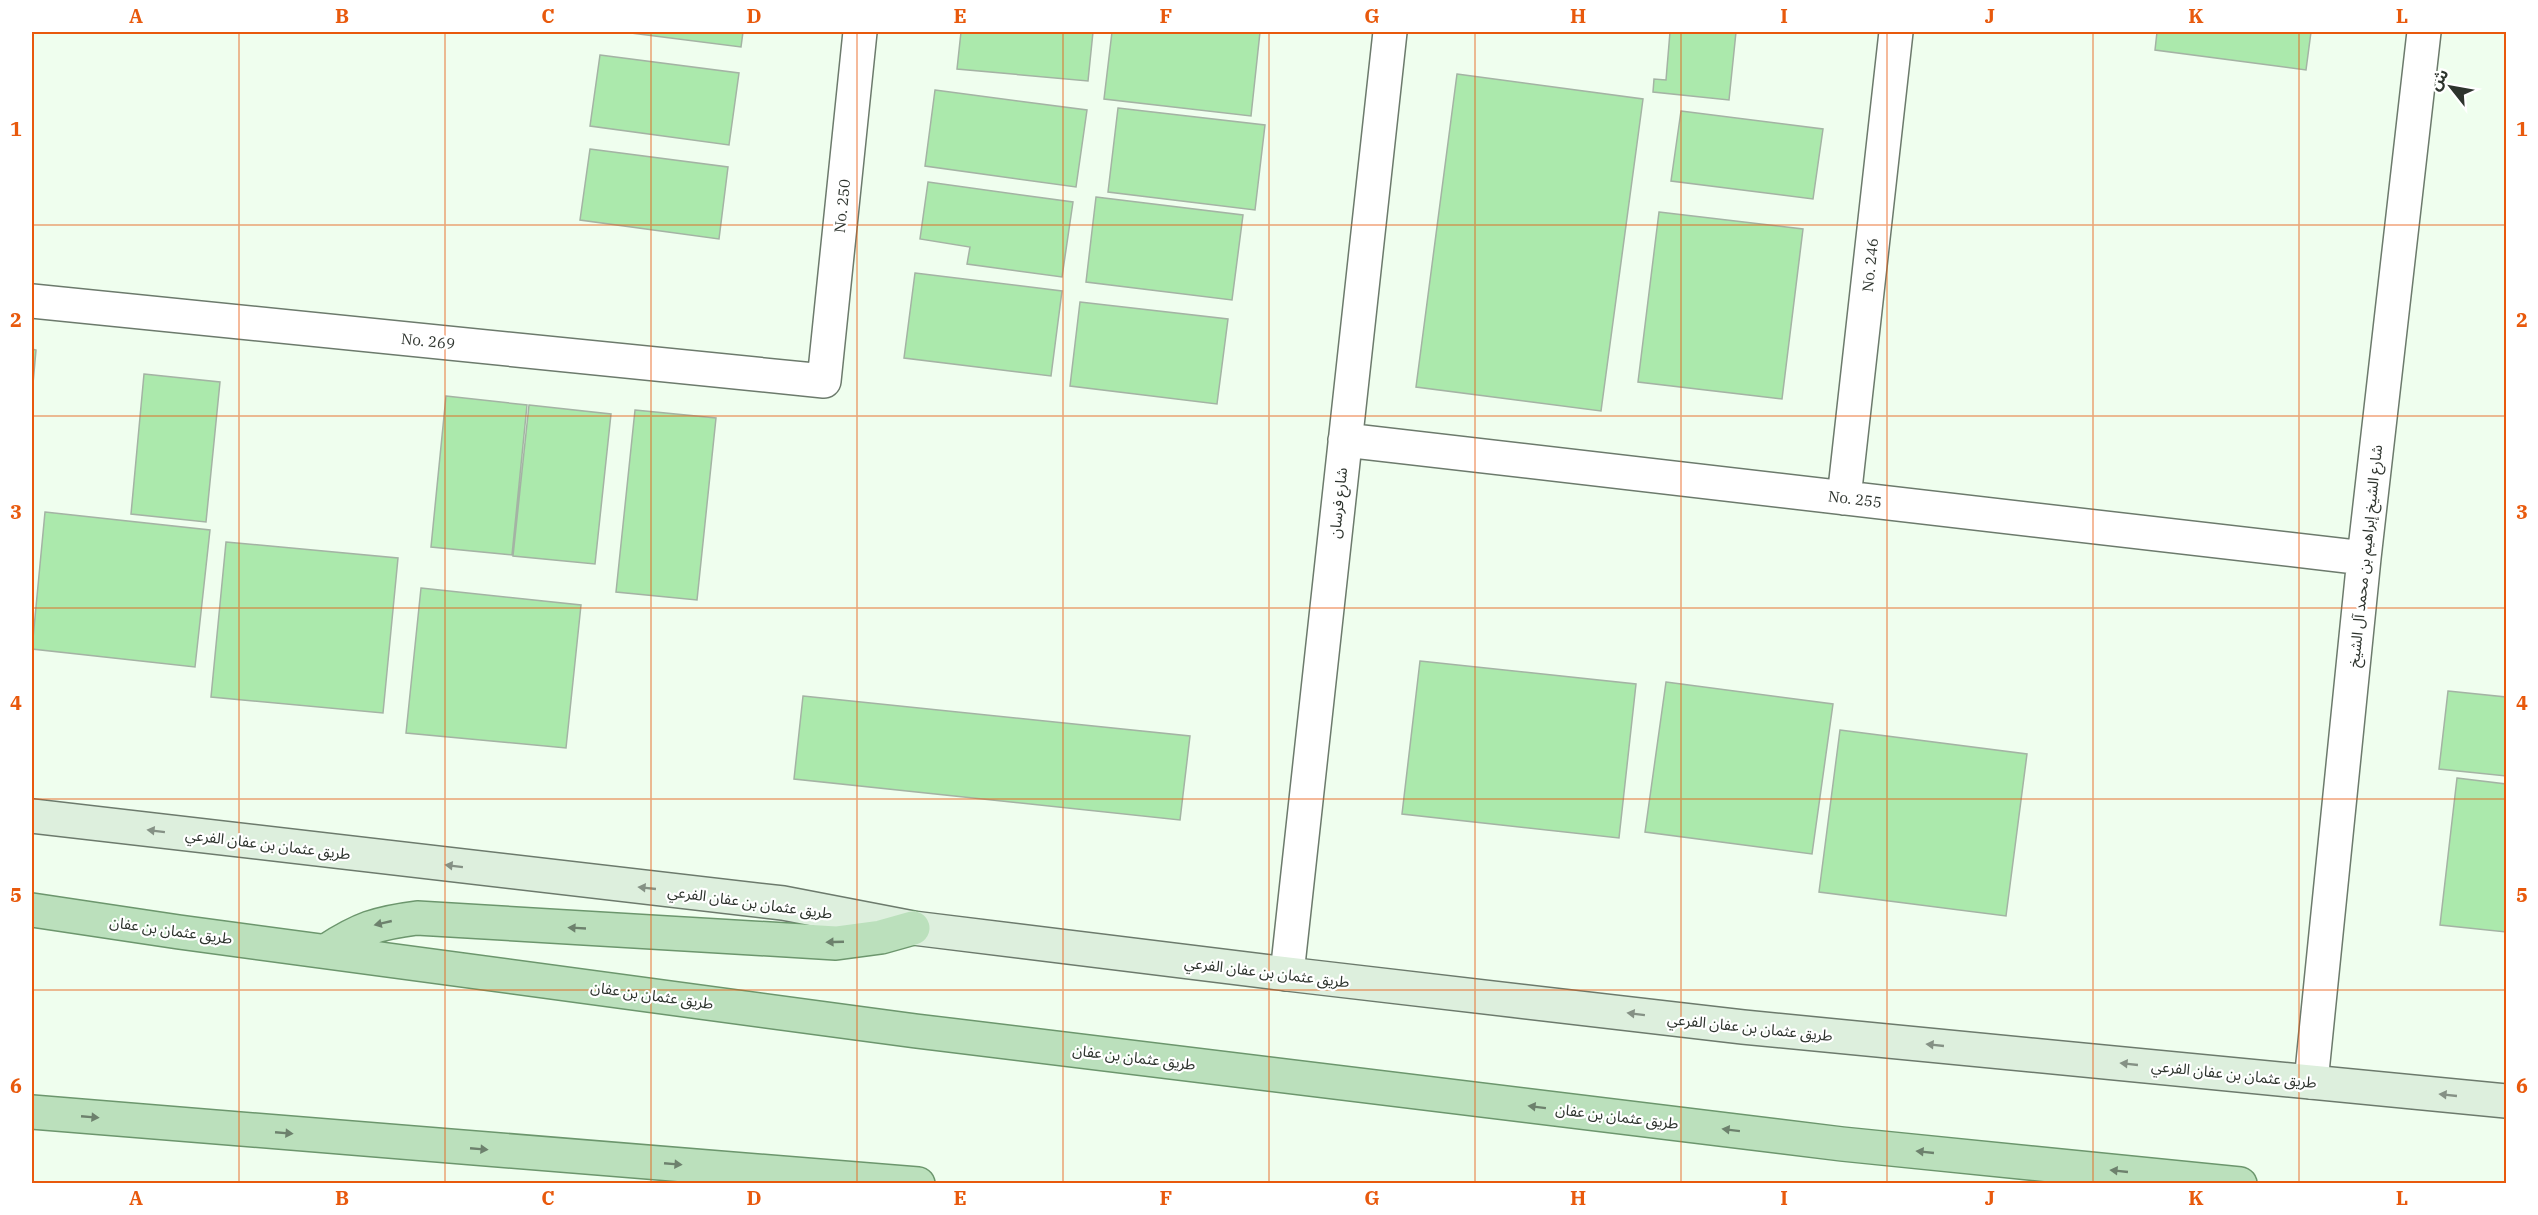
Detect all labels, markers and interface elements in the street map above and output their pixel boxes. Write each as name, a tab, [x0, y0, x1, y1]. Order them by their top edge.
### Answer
text: A	[129, 2, 143, 29]
text: B	[335, 2, 349, 29]
text: C	[541, 2, 555, 29]
text: D	[746, 2, 762, 29]
text: E	[953, 2, 967, 29]
text: F	[1160, 2, 1172, 29]
text: G	[1364, 2, 1380, 29]
text: H	[1570, 2, 1586, 29]
text: I	[1780, 2, 1788, 29]
text: J	[1985, 2, 1995, 29]
text: K	[2188, 2, 2204, 29]
text: L	[2396, 2, 2408, 29]
north arrow	[2421, 57, 2481, 117]
text: ش	[2424, 65, 2452, 94]
text: 1	[10, 115, 22, 142]
text: 1	[2516, 115, 2528, 142]
street label: No. 250	[830, 178, 854, 234]
street label: No. 246	[1858, 237, 1882, 293]
text: 2	[10, 306, 22, 333]
text: 2	[2516, 306, 2528, 333]
street label: No. 269	[400, 329, 456, 353]
street label: شارع الشيخ إبراهيم بن محمد آل الشيخ	[2344, 444, 2389, 668]
street label: شارع فرسان	[1325, 466, 1354, 540]
street label: No. 255	[1827, 486, 1883, 512]
text: 3	[10, 498, 22, 525]
text: 3	[2516, 498, 2528, 525]
text: 4	[10, 689, 22, 716]
text: 4	[2516, 689, 2528, 716]
street label: طريق عثمان بن عفان الفرعي	[184, 824, 352, 866]
one-way arrow	[146, 826, 165, 836]
one-way arrow	[444, 862, 463, 871]
text: 5	[10, 881, 22, 908]
street label: طريق عثمان بن عفان الفرعي	[666, 881, 834, 925]
text: 5	[2516, 881, 2528, 908]
one-way arrow	[638, 883, 657, 893]
street label: طريق عثمان بن عفان	[108, 912, 234, 949]
one-way arrow	[374, 919, 392, 929]
one-way arrow	[568, 923, 587, 932]
one-way arrow	[825, 937, 844, 946]
street label: طريق عثمان بن عفان الفرعي	[1183, 952, 1351, 994]
street label: طريق عثمان بن عفان	[589, 977, 715, 1014]
street label: طريق عثمان بن عفان الفرعي	[1666, 1009, 1834, 1048]
one-way arrow	[1627, 1010, 1646, 1019]
street label: طريق عثمان بن عفان	[1071, 1040, 1197, 1075]
one-way arrow	[1925, 1040, 1944, 1050]
street label: طريق عثمان بن عفان الفرعي	[2150, 1056, 2318, 1095]
one-way arrow	[2119, 1059, 2138, 1069]
text: 6	[10, 1072, 22, 1099]
text: 6	[2516, 1072, 2528, 1099]
one-way arrow	[2439, 1090, 2458, 1100]
street label: طريق عثمان بن عفان	[1554, 1099, 1680, 1134]
one-way arrow	[1528, 1102, 1547, 1111]
one-way arrow	[80, 1112, 99, 1122]
one-way arrow	[1721, 1125, 1740, 1135]
one-way arrow	[275, 1128, 294, 1138]
one-way arrow	[469, 1144, 488, 1153]
one-way arrow	[1915, 1147, 1934, 1157]
one-way arrow	[663, 1159, 682, 1169]
one-way arrow	[2109, 1166, 2128, 1176]
text: A	[129, 1184, 143, 1211]
text: B	[335, 1184, 349, 1211]
text: C	[541, 1184, 555, 1211]
text: D	[746, 1184, 762, 1211]
text: E	[953, 1184, 967, 1211]
text: F	[1160, 1184, 1172, 1211]
text: G	[1364, 1184, 1380, 1211]
text: H	[1570, 1184, 1586, 1211]
text: I	[1780, 1184, 1788, 1211]
text: J	[1985, 1184, 1995, 1211]
text: K	[2188, 1184, 2204, 1211]
text: L	[2396, 1184, 2408, 1211]

